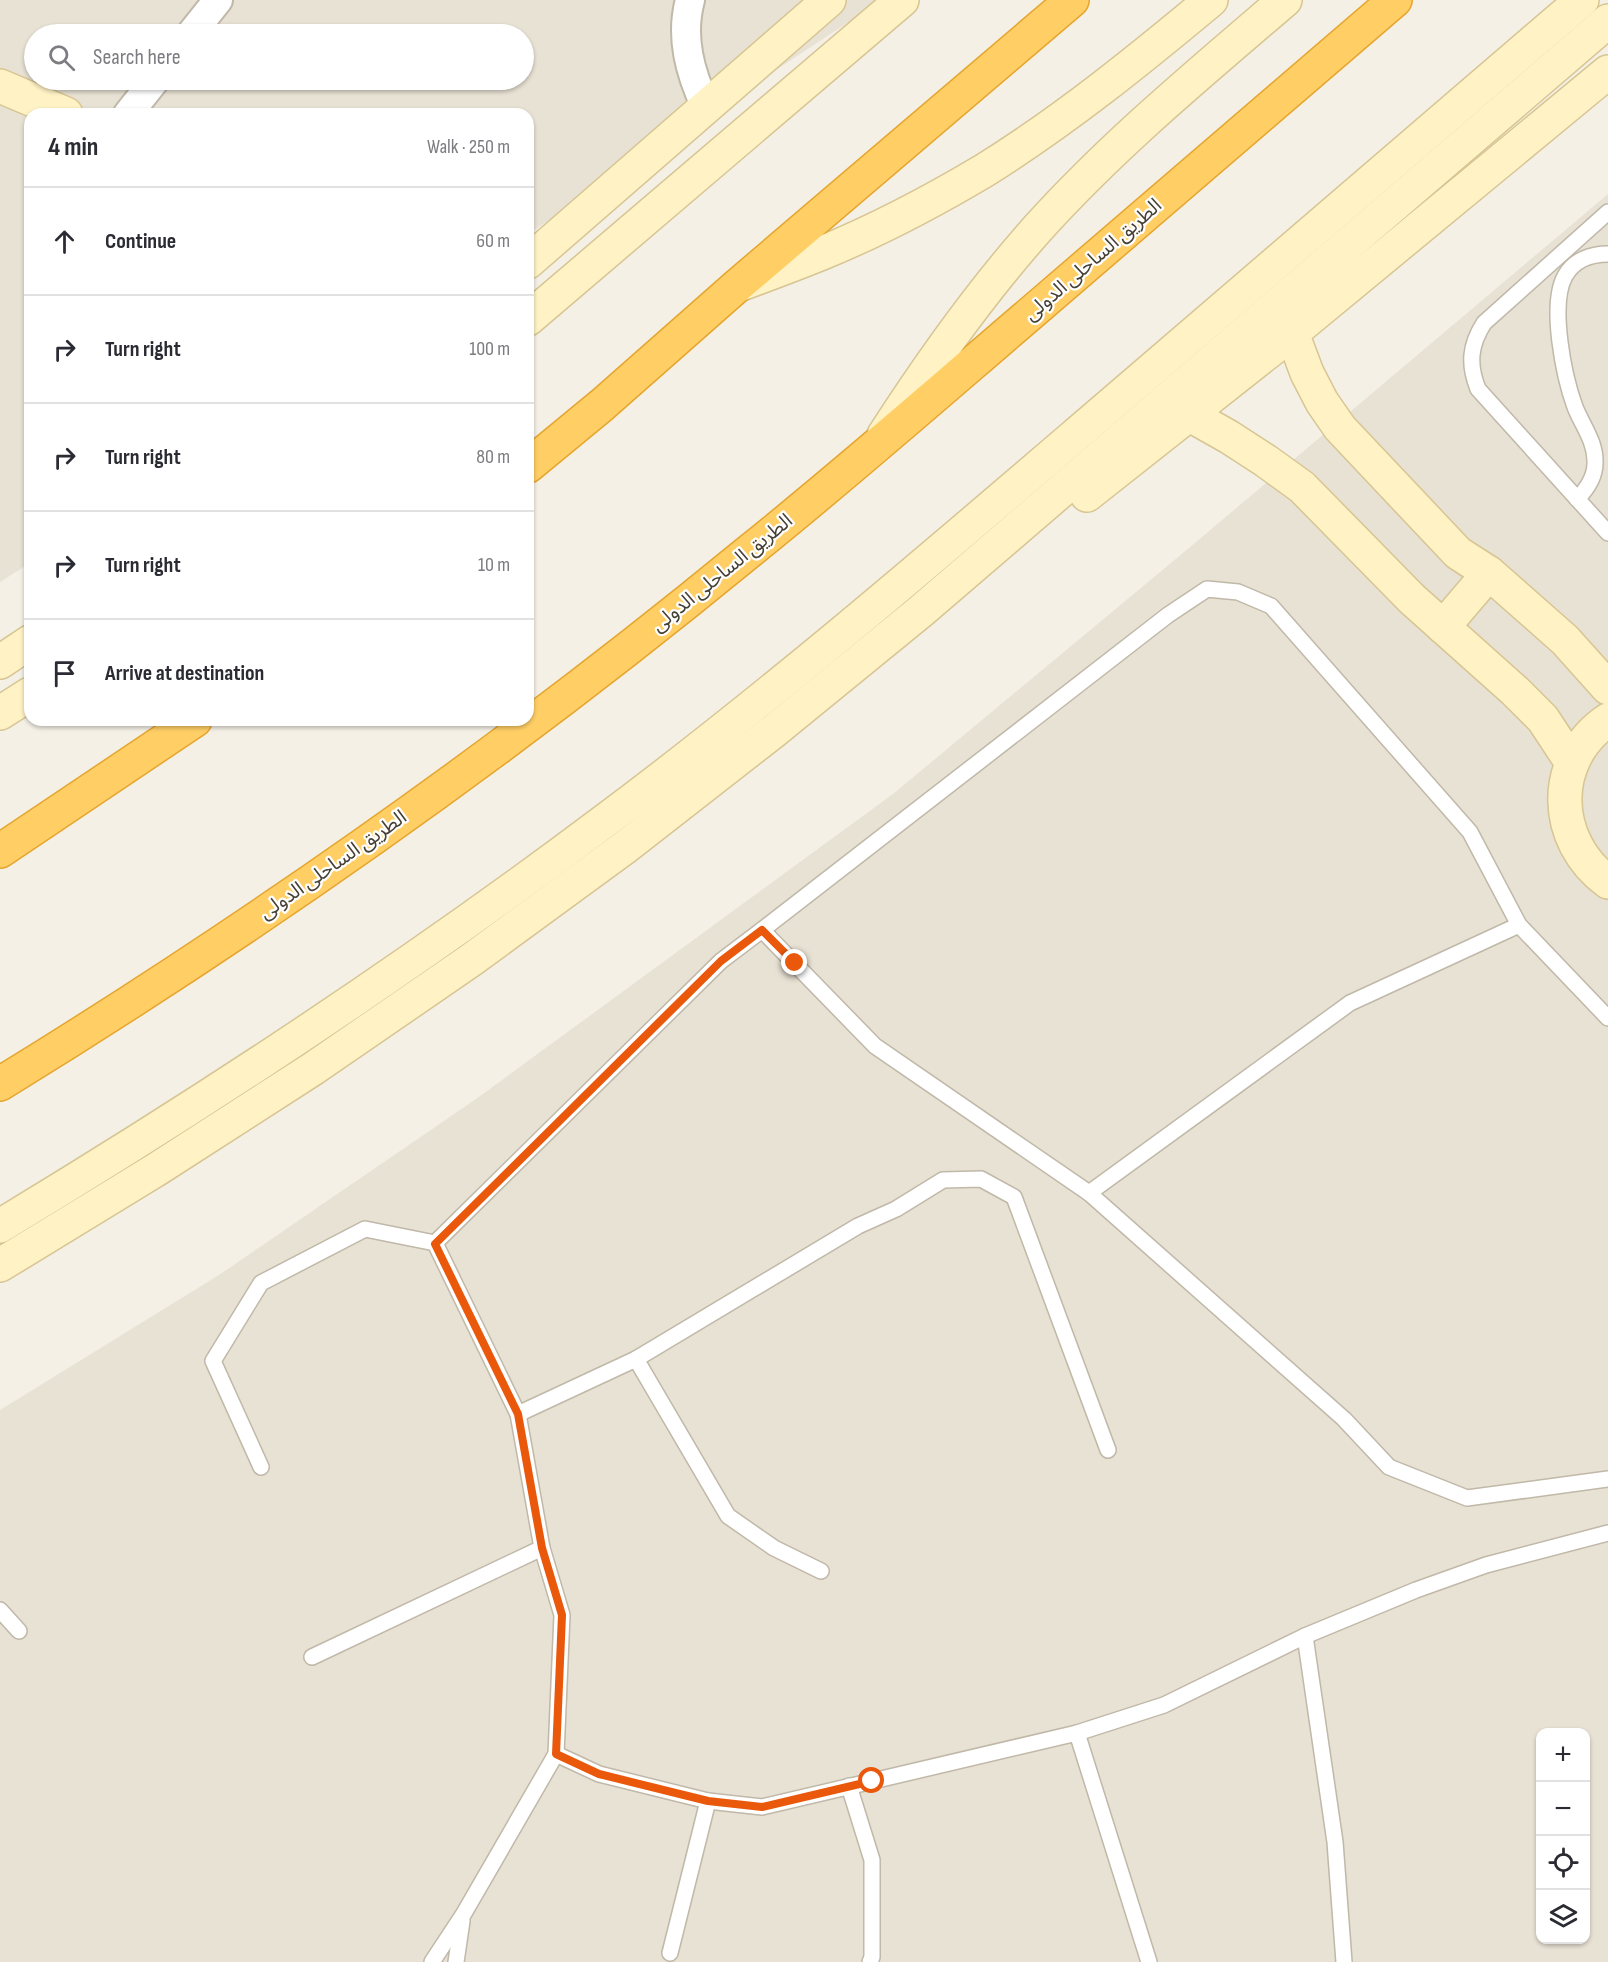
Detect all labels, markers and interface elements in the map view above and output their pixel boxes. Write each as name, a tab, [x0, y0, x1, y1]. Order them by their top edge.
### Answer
search box	[24, 24, 534, 90]
icon: search	[45, 41, 78, 74]
text: Search here	[93, 44, 180, 71]
text: 4 min	[48, 132, 98, 163]
text: Walk · 250 m	[427, 135, 510, 159]
street label: الطريق الساحلى الدولى	[1019, 194, 1167, 326]
icon: ahead	[48, 225, 81, 258]
text: Continue	[105, 228, 176, 255]
text: 60 m	[476, 229, 510, 253]
icon: right	[48, 333, 81, 366]
text: Turn right	[105, 336, 181, 363]
text: 100 m	[469, 337, 510, 361]
icon: right	[48, 441, 81, 474]
text: Turn right	[105, 444, 181, 471]
text: 80 m	[476, 445, 510, 469]
street label: الطريق الساحلى الدولى	[647, 509, 797, 637]
icon: right	[48, 549, 81, 582]
text: Turn right	[105, 552, 181, 579]
text: 10 m	[478, 553, 510, 577]
icon: arrive	[48, 657, 81, 690]
text: Arrive at destination	[105, 660, 264, 687]
street label: الطريق الساحلى الدولى	[255, 805, 411, 925]
route end	[781, 949, 807, 975]
map controls	[1536, 1728, 1590, 1944]
button: +	[1536, 1728, 1590, 1782]
route start	[858, 1767, 884, 1793]
button: −	[1536, 1782, 1590, 1836]
button: locate	[1536, 1836, 1590, 1890]
button: layers	[1536, 1890, 1590, 1944]

